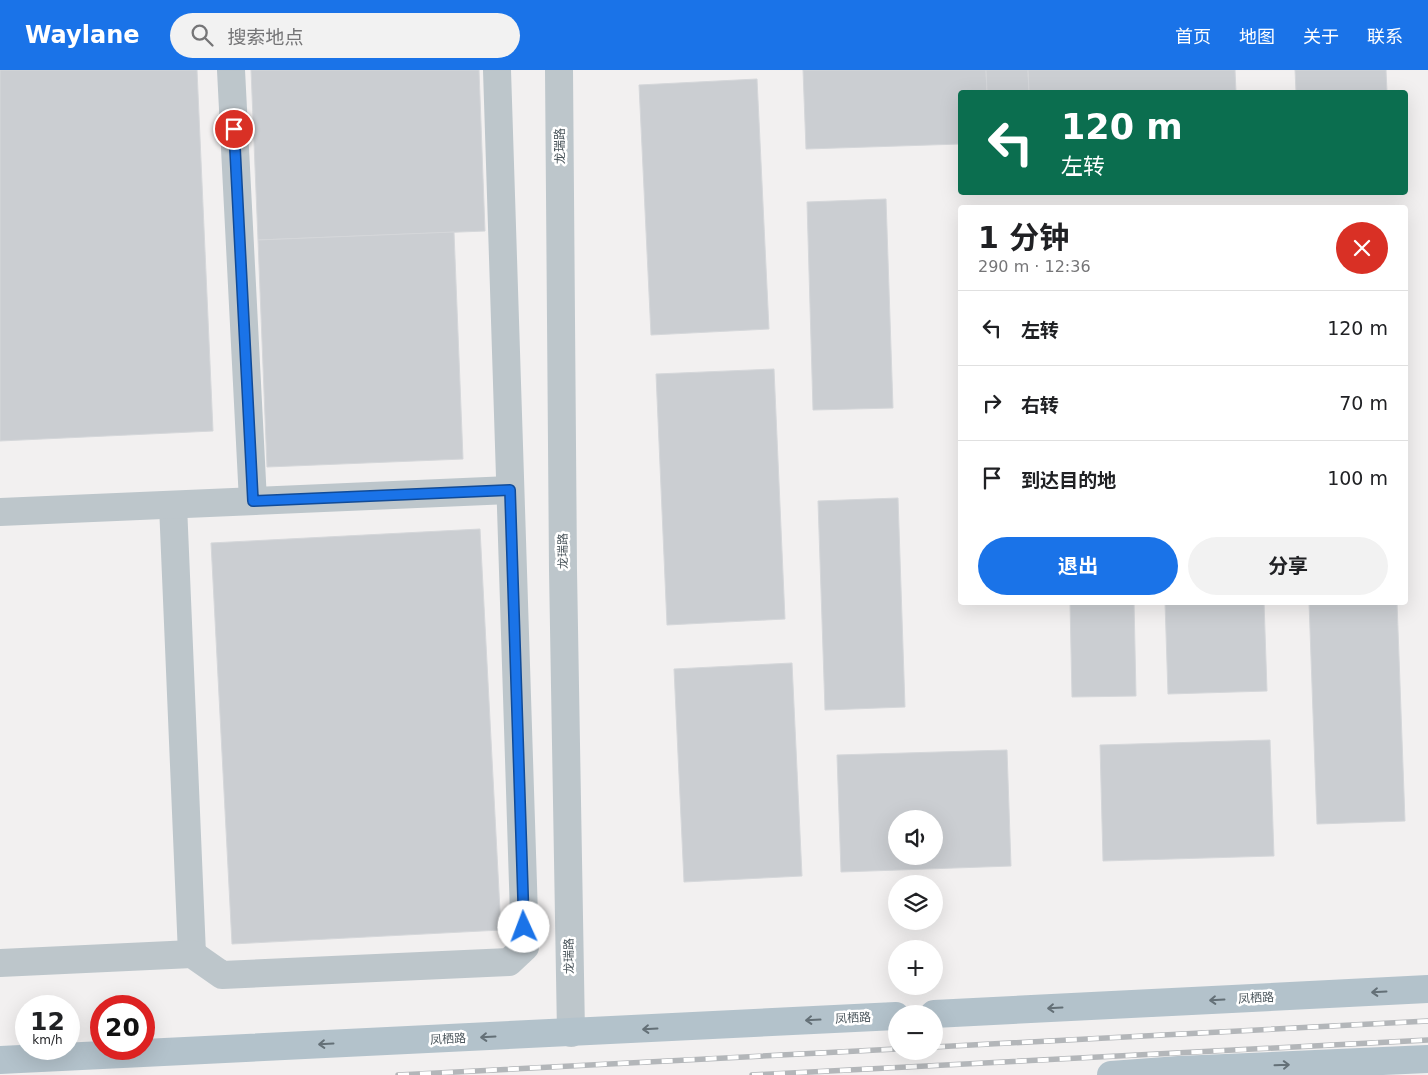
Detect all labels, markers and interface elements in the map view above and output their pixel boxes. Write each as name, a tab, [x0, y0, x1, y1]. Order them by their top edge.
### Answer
search box	[170, 13, 520, 58]
text: Waylane	[25, 21, 140, 49]
icon: search	[188, 21, 216, 49]
text: 搜索地点	[228, 26, 304, 48]
text: 首页	[1175, 26, 1211, 47]
text: 地图	[1239, 26, 1275, 47]
text: 关于	[1303, 26, 1339, 47]
text: 联系	[1367, 26, 1403, 47]
text: 120 m	[1061, 107, 1183, 147]
pin	[213, 108, 255, 150]
icon: left	[978, 110, 1043, 175]
icon: arrive	[220, 115, 248, 143]
street label: 龙瑞路	[553, 128, 567, 164]
text: 左转	[1061, 154, 1105, 179]
text: 1 分钟	[978, 220, 1069, 255]
button: close	[1336, 222, 1388, 274]
text: 290 m · 12:36	[978, 257, 1091, 276]
icon: left	[978, 314, 1006, 342]
text: 120 m	[1327, 317, 1388, 339]
text: 左转	[1021, 319, 1059, 341]
icon: right	[978, 389, 1006, 417]
text: 70 m	[1339, 392, 1388, 414]
text: 右转	[1021, 394, 1059, 416]
icon: arrive	[978, 464, 1006, 492]
text: 100 m	[1327, 467, 1388, 489]
text: 到达目的地	[1021, 469, 1116, 491]
street label: 龙瑞路	[556, 533, 570, 569]
button: 退出	[978, 537, 1178, 595]
button: 分享	[1188, 537, 1388, 595]
map controls	[888, 810, 943, 1060]
button: sound	[888, 810, 943, 865]
button: layers	[888, 875, 943, 930]
position arrow	[497, 900, 549, 952]
street label: 龙瑞路	[562, 938, 576, 974]
button: +	[888, 940, 943, 995]
one-way arrow	[1372, 987, 1388, 996]
street label: 凤栖路	[1238, 990, 1274, 1006]
speed limit sign: 20	[90, 995, 155, 1060]
one-way arrow	[1209, 995, 1225, 1004]
one-way arrow	[1047, 1004, 1063, 1013]
button: −	[888, 1005, 943, 1060]
text: 12	[30, 1007, 65, 1036]
street label: 凤栖路	[835, 1010, 871, 1026]
one-way arrow	[805, 1016, 821, 1025]
one-way arrow	[643, 1024, 659, 1033]
street label: 凤栖路	[430, 1031, 466, 1047]
one-way arrow	[480, 1032, 496, 1041]
text: km/h	[32, 1033, 63, 1047]
one-way arrow	[318, 1040, 334, 1049]
one-way arrow	[1274, 1061, 1290, 1070]

